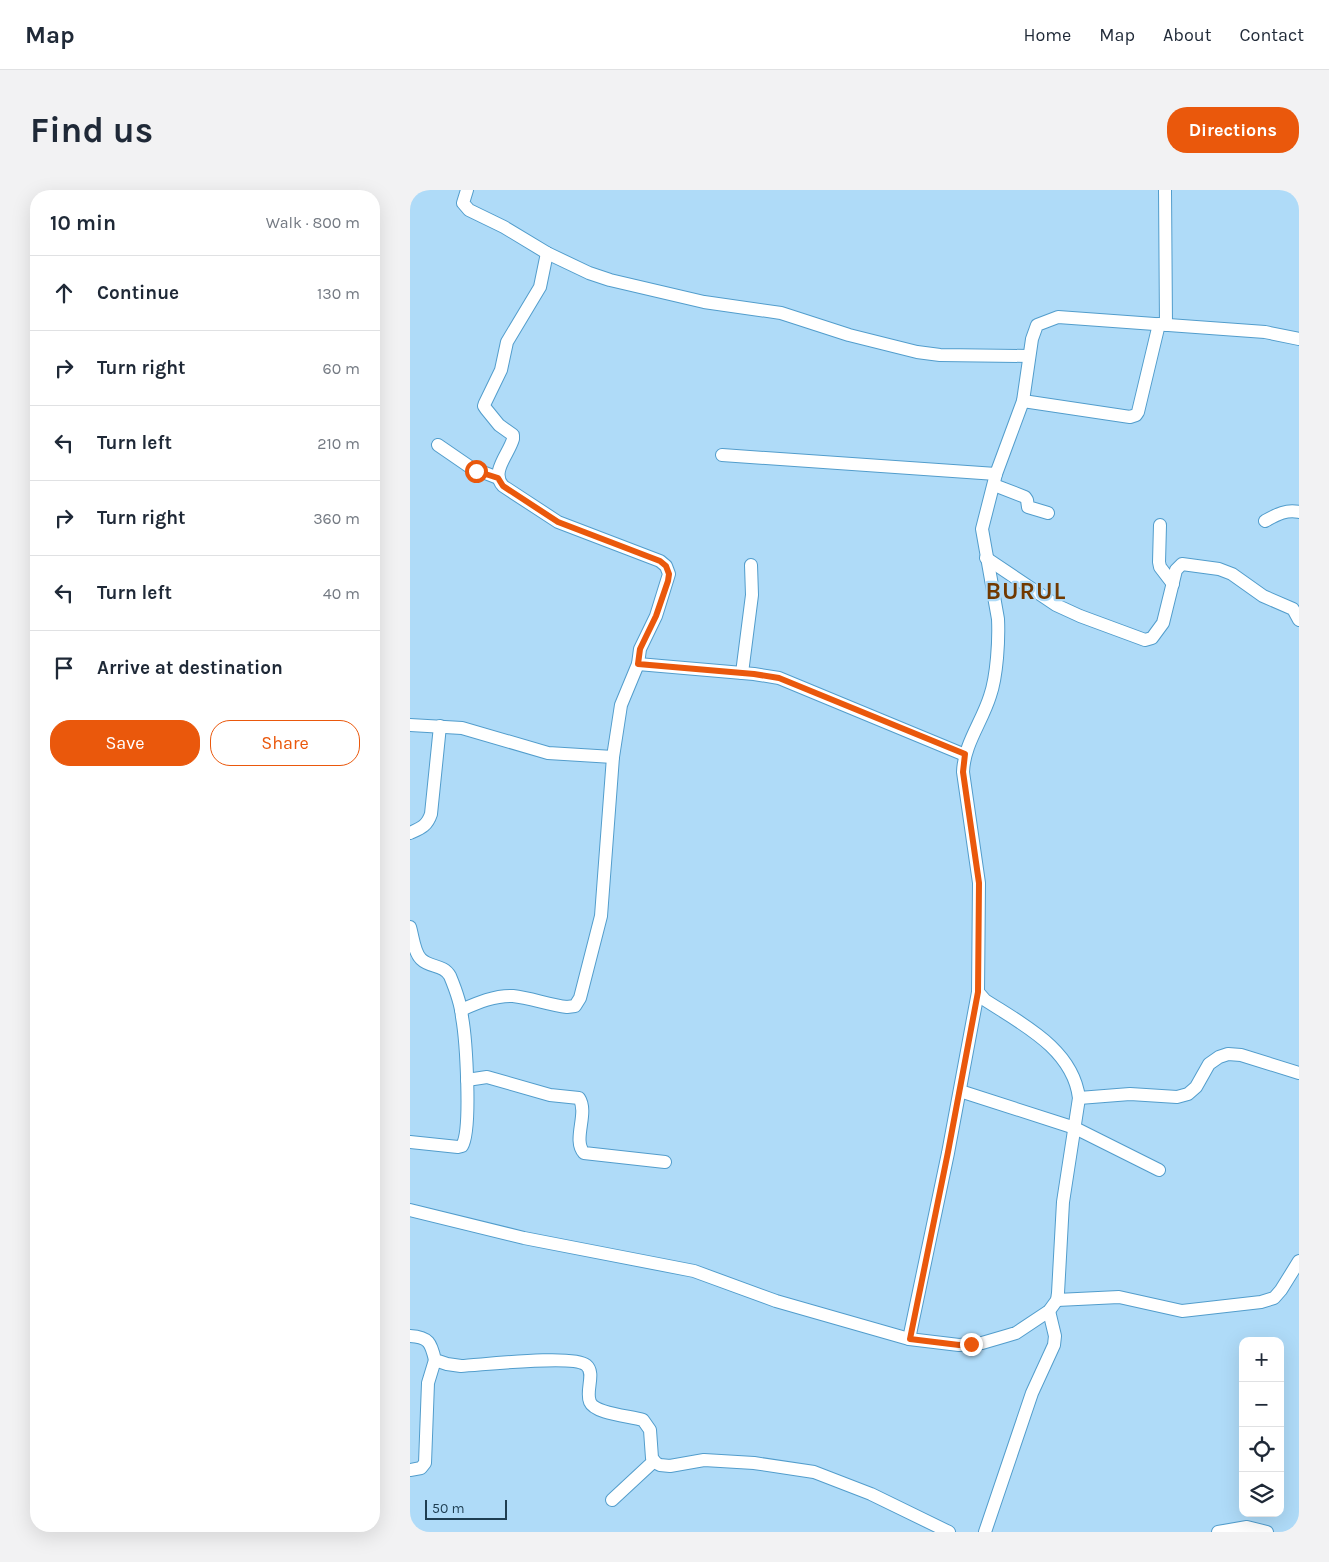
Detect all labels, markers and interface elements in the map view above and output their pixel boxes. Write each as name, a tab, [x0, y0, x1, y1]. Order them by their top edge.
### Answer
text: Map	[25, 21, 75, 49]
text: Home	[1023, 24, 1071, 46]
text: Map	[1099, 24, 1135, 46]
text: About	[1163, 24, 1212, 46]
text: Contact	[1240, 24, 1304, 46]
button: Directions	[1167, 107, 1299, 153]
text: Find us	[30, 110, 153, 151]
text: 10 min	[50, 211, 116, 235]
text: Walk · 800 m	[266, 213, 360, 232]
icon: ahead	[50, 279, 78, 307]
text: Continue	[97, 282, 179, 304]
text: 130 m	[317, 284, 360, 303]
icon: right	[50, 354, 78, 382]
text: Turn right	[97, 357, 186, 379]
text: 60 m	[323, 359, 360, 378]
icon: left	[50, 429, 78, 457]
text: Turn left	[97, 432, 172, 454]
text: 210 m	[317, 434, 360, 453]
route start	[465, 460, 488, 483]
icon: right	[50, 504, 78, 532]
text: Turn right	[97, 507, 186, 529]
text: 360 m	[313, 509, 360, 528]
district label: BURUL	[986, 577, 1066, 605]
icon: left	[50, 579, 78, 607]
text: Turn left	[97, 582, 172, 604]
text: 40 m	[323, 584, 360, 603]
icon: arrive	[50, 654, 78, 682]
text: Arrive at destination	[97, 657, 283, 679]
button: Save	[50, 720, 200, 766]
button: Share	[210, 720, 360, 766]
route end	[960, 1333, 983, 1356]
map controls	[1239, 1337, 1284, 1517]
button: +	[1239, 1337, 1284, 1382]
button: −	[1239, 1382, 1284, 1427]
button: locate	[1239, 1427, 1284, 1472]
button: layers	[1239, 1472, 1284, 1517]
scale bar	[425, 1497, 508, 1520]
text: 50 m	[432, 1500, 465, 1517]

